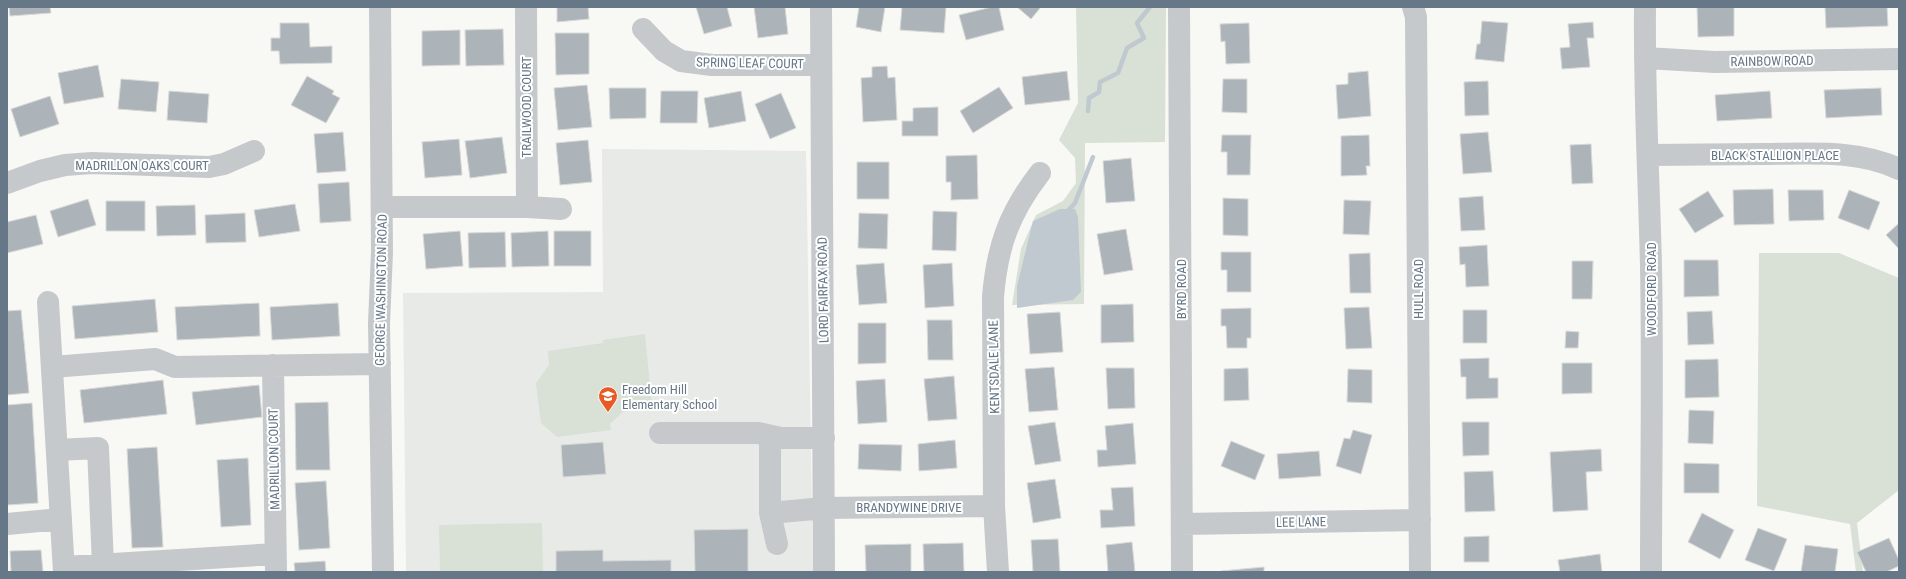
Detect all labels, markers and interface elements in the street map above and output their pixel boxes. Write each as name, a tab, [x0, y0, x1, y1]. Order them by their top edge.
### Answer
street label: RAINBOW ROAD	[1730, 53, 1814, 69]
street label: SPRING LEAF COURT	[696, 55, 804, 71]
street label: TRAILWOOD COURT	[519, 56, 534, 158]
street label: BLACK STALLION PLACE	[1711, 148, 1839, 163]
street label: MADRILLON OAKS COURT	[75, 158, 209, 173]
street label: GEORGE WASHINGTON ROAD	[372, 214, 390, 366]
street label: LORD FAIRFAX ROAD	[815, 237, 831, 343]
street label: WOODFORD ROAD	[1644, 242, 1659, 336]
street label: BYRD ROAD	[1174, 259, 1189, 319]
street label: HULL ROAD	[1411, 259, 1426, 319]
street label: KENTSDALE LANE	[986, 320, 1002, 414]
place label: Freedom Hill Elementary School	[622, 382, 717, 412]
school or university icon: Freedom Hill Elementary School	[597, 385, 619, 413]
street label: MADRILLON COURT	[266, 408, 282, 510]
street label: BRANDYWINE DRIVE	[856, 500, 962, 515]
street label: LEE LANE	[1276, 514, 1326, 530]

